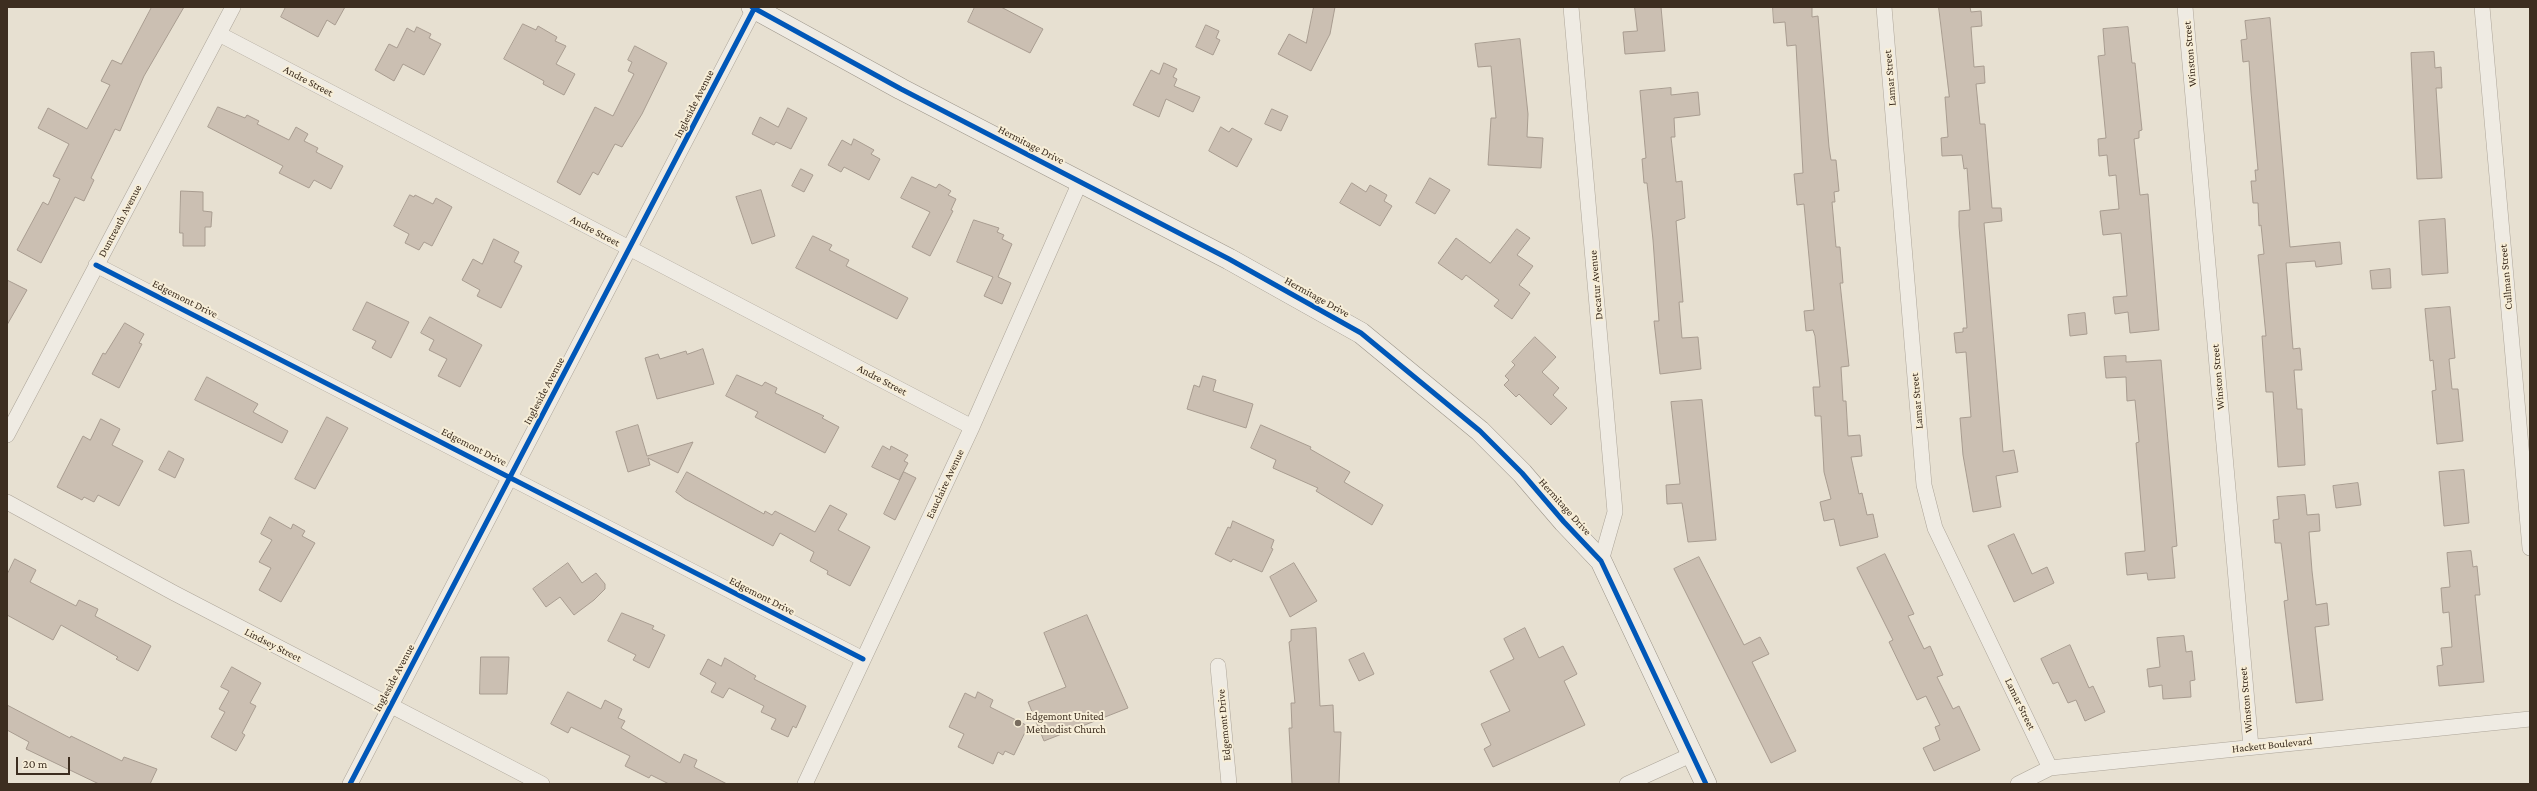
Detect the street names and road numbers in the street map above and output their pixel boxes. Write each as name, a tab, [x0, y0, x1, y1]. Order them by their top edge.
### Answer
street label: Winston Street	[2181, 21, 2199, 87]
street label: Lamar Street	[1881, 49, 1899, 107]
street label: Andre Street	[281, 62, 335, 100]
street label: Ingleside Avenue	[671, 68, 717, 140]
street label: Hermitage Drive	[996, 123, 1066, 167]
street label: Duntreath Avenue	[95, 182, 145, 260]
street label: Andre Street	[568, 212, 622, 250]
street label: Cullman Street	[2497, 244, 2515, 310]
street label: Decatur Avenue	[1586, 250, 1606, 320]
street label: Hermitage Drive	[1282, 274, 1352, 320]
street label: Edgemont Drive	[150, 277, 220, 321]
street label: Winston Street	[2209, 344, 2227, 410]
street label: Ingleside Avenue	[521, 355, 567, 427]
street label: Andre Street	[855, 361, 909, 399]
street label: Lamar Street	[1908, 372, 1926, 430]
street label: Edgemont Drive	[439, 425, 509, 469]
street label: Eauclaire Avenue	[923, 447, 967, 521]
street label: Hermitage Drive	[1536, 476, 1594, 538]
street label: Edgemont Drive	[727, 574, 797, 618]
street label: Lindsey Street	[242, 625, 304, 665]
street label: Ingleside Avenue	[371, 642, 417, 714]
street label: Winston Street	[2237, 667, 2255, 733]
street label: Lamar Street	[2002, 676, 2038, 732]
street label: Edgemont Drive	[1214, 689, 1234, 761]
street label: Hackett Boulevard	[2231, 734, 2313, 756]

